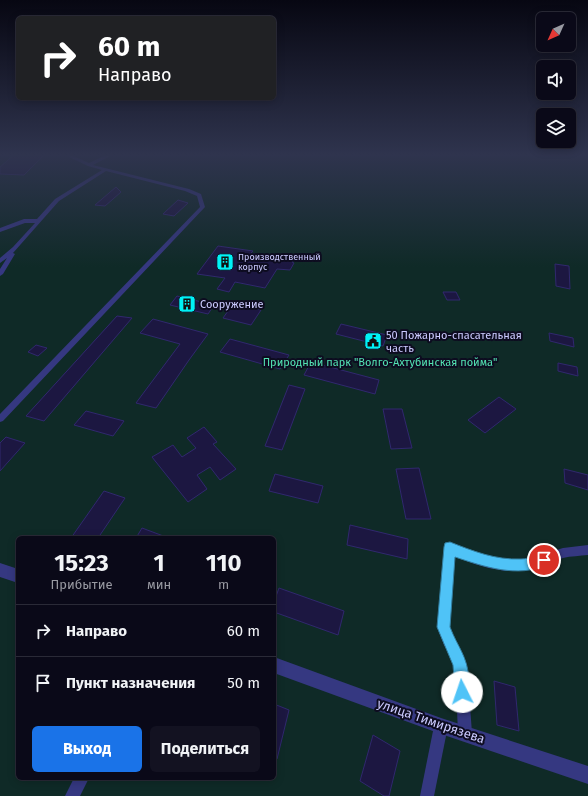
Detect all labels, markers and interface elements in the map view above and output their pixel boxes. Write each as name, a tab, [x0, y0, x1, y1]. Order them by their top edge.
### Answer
north arrow	[536, 12, 576, 52]
map controls	[536, 12, 576, 148]
text: 60 m	[98, 30, 160, 63]
icon: right	[32, 32, 84, 84]
button: sound	[536, 60, 576, 100]
text: Направо	[98, 64, 172, 86]
button: layers	[536, 108, 576, 148]
building icon: Производственный корпус	[215, 252, 235, 272]
place label: Производственный корпус	[238, 252, 321, 272]
building icon: Сооружение	[177, 294, 197, 314]
place label: Сооружение	[200, 298, 264, 311]
place label: 50 Пожарно-спасательная часть	[386, 329, 522, 355]
public building icon: 50 Пожарно-спасательная часть	[363, 331, 383, 351]
park label: Природный парк "Волго-Ахтубинская пойма"	[263, 356, 497, 369]
pin	[527, 543, 561, 577]
text: 15:23	[54, 549, 109, 577]
text: 1	[154, 549, 165, 577]
text: 110	[206, 549, 242, 577]
icon: arrive	[533, 549, 555, 571]
text: Прибытие	[50, 577, 113, 592]
text: мин	[147, 577, 171, 592]
text: m	[218, 577, 229, 592]
icon: right	[32, 620, 54, 642]
text: Направо	[66, 622, 127, 640]
text: 60 m	[227, 622, 260, 640]
position arrow	[441, 671, 483, 713]
icon: arrive	[32, 672, 54, 694]
text: Пункт назначения	[66, 674, 195, 692]
text: 50 m	[227, 674, 260, 692]
street label: улица Тимирязева	[375, 696, 487, 746]
button: Выход	[32, 726, 142, 772]
button: Поделиться	[150, 726, 260, 772]

